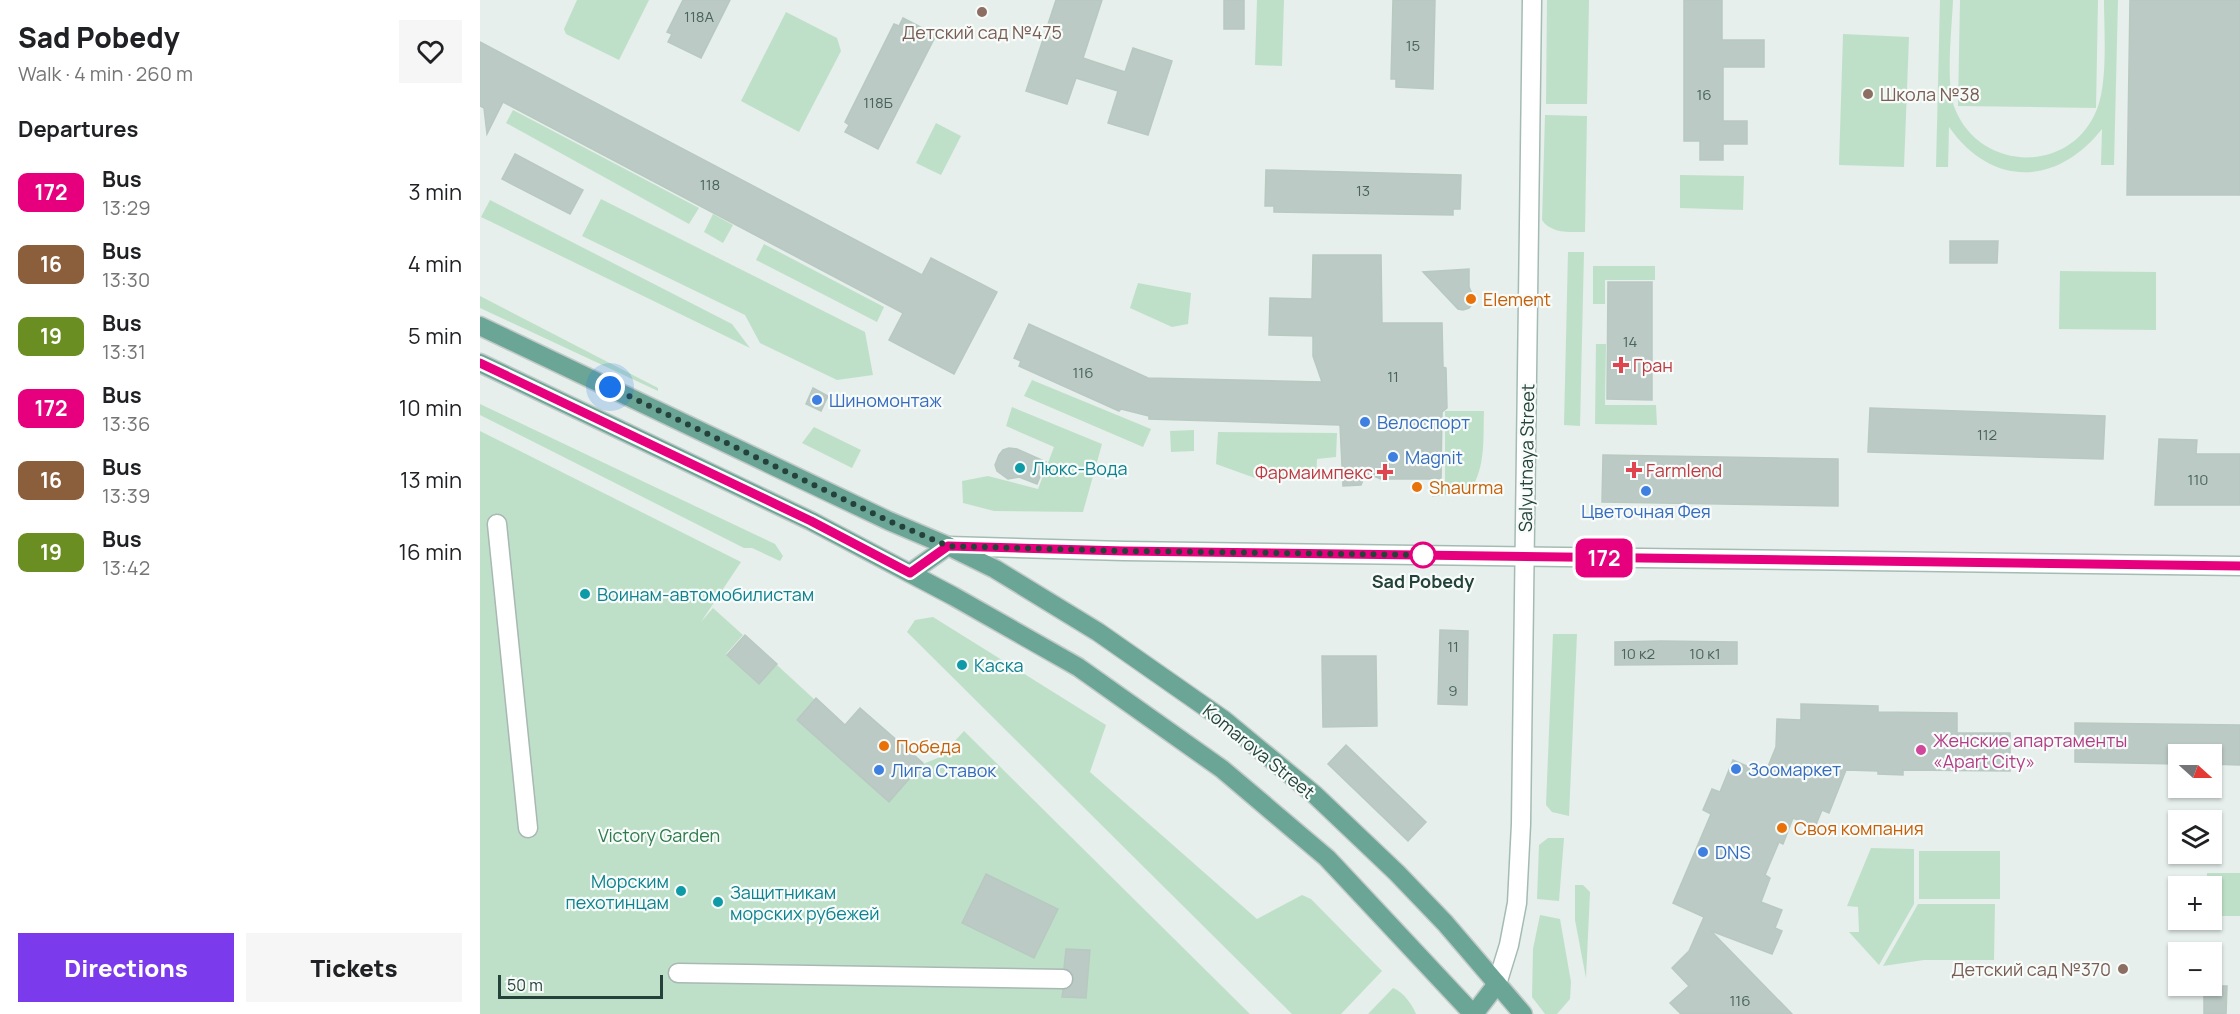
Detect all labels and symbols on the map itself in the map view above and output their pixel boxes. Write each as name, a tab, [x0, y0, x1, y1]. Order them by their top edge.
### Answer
marker: Детский сад №475	[975, 5, 989, 19]
house number: 118А	[684, 6, 714, 27]
place label: Детский сад №475	[902, 20, 1062, 44]
house number: 15	[1406, 35, 1420, 56]
place label: Школа №38	[1880, 82, 1980, 106]
house number: 16	[1696, 84, 1712, 105]
marker: Школа №38	[1861, 87, 1875, 101]
house number: 118Б	[863, 92, 893, 113]
house number: 118	[700, 174, 720, 195]
house number: 13	[1356, 180, 1370, 201]
place label: Element	[1483, 287, 1551, 311]
marker: Element	[1464, 292, 1478, 306]
house number: 14	[1623, 331, 1637, 352]
place label: Гран	[1633, 353, 1673, 377]
marker: Гран	[1614, 358, 1628, 372]
house number: 116	[1072, 362, 1094, 383]
house number: 11	[1387, 366, 1399, 387]
your location	[595, 372, 625, 402]
street label: Salyutnaya Street	[1513, 384, 1539, 532]
place label: Шиномонтаж	[829, 388, 942, 412]
marker: Шиномонтаж	[810, 393, 824, 407]
place label: Велоспорт	[1377, 410, 1470, 434]
marker: Велоспорт	[1358, 415, 1372, 429]
house number: 112	[1977, 424, 1997, 445]
place label: Magnit	[1405, 445, 1463, 469]
marker: Magnit	[1386, 450, 1400, 464]
place label: Люкс-Вода	[1032, 456, 1128, 480]
place label: Farmlend	[1646, 458, 1722, 482]
place label: Фармаимпекс	[1255, 460, 1373, 484]
marker: Люкс-Вода	[1013, 461, 1027, 475]
marker: Farmlend	[1627, 463, 1641, 477]
marker: Фармаимпекс	[1378, 465, 1392, 479]
house number: 110	[2188, 469, 2208, 490]
place label: Shaurma	[1429, 475, 1503, 499]
marker: Shaurma	[1410, 480, 1424, 494]
marker: Цветочная Фея	[1639, 484, 1653, 498]
place label: Цветочная Фея	[1581, 499, 1711, 523]
line badge: 172	[1570, 538, 1638, 578]
marker: Sad Pobedy	[1410, 542, 1436, 568]
place label: Sad Pobedy	[1372, 569, 1474, 593]
place label: Воинам-автомобилистам	[597, 582, 814, 606]
marker: Воинам-автомобилистам	[578, 587, 592, 601]
house number: 11	[1447, 636, 1459, 657]
house number: 10 к2	[1621, 643, 1655, 664]
house number: 10 к1	[1689, 643, 1721, 664]
place label: Каска	[974, 653, 1024, 677]
marker: Каска	[955, 658, 969, 672]
house number: 9	[1448, 680, 1458, 701]
street label: Komarova Street	[1198, 698, 1320, 804]
place label: Женские апартаменты «Apart City»	[1933, 728, 2127, 773]
place label: Победа	[896, 734, 961, 758]
marker: Победа	[877, 739, 891, 753]
marker: Женские апартаменты «Apart City»	[1914, 743, 1928, 757]
north arrow	[2168, 744, 2222, 798]
place label: Зоомаркет	[1748, 757, 1841, 781]
place label: Лига Ставок	[891, 758, 997, 782]
marker: Зоомаркет	[1729, 762, 1743, 776]
marker: Лига Ставок	[872, 763, 886, 777]
place label: Своя компания	[1794, 816, 1924, 840]
marker: Своя компания	[1775, 821, 1789, 835]
park label: Victory Garden	[598, 823, 720, 847]
place label: DNS	[1715, 840, 1751, 864]
marker: DNS	[1696, 845, 1710, 859]
place label: Морским пехотинцам	[566, 869, 669, 914]
place label: Защитникам морских рубежей	[730, 880, 879, 925]
marker: Морским пехотинцам	[674, 884, 688, 898]
marker: Защитникам морских рубежей	[711, 895, 725, 909]
place label: Детский сад №370	[1951, 957, 2111, 981]
marker: Детский сад №370	[2116, 962, 2130, 976]
scale bar	[498, 972, 663, 1000]
house number: 116	[1729, 990, 1751, 1011]

